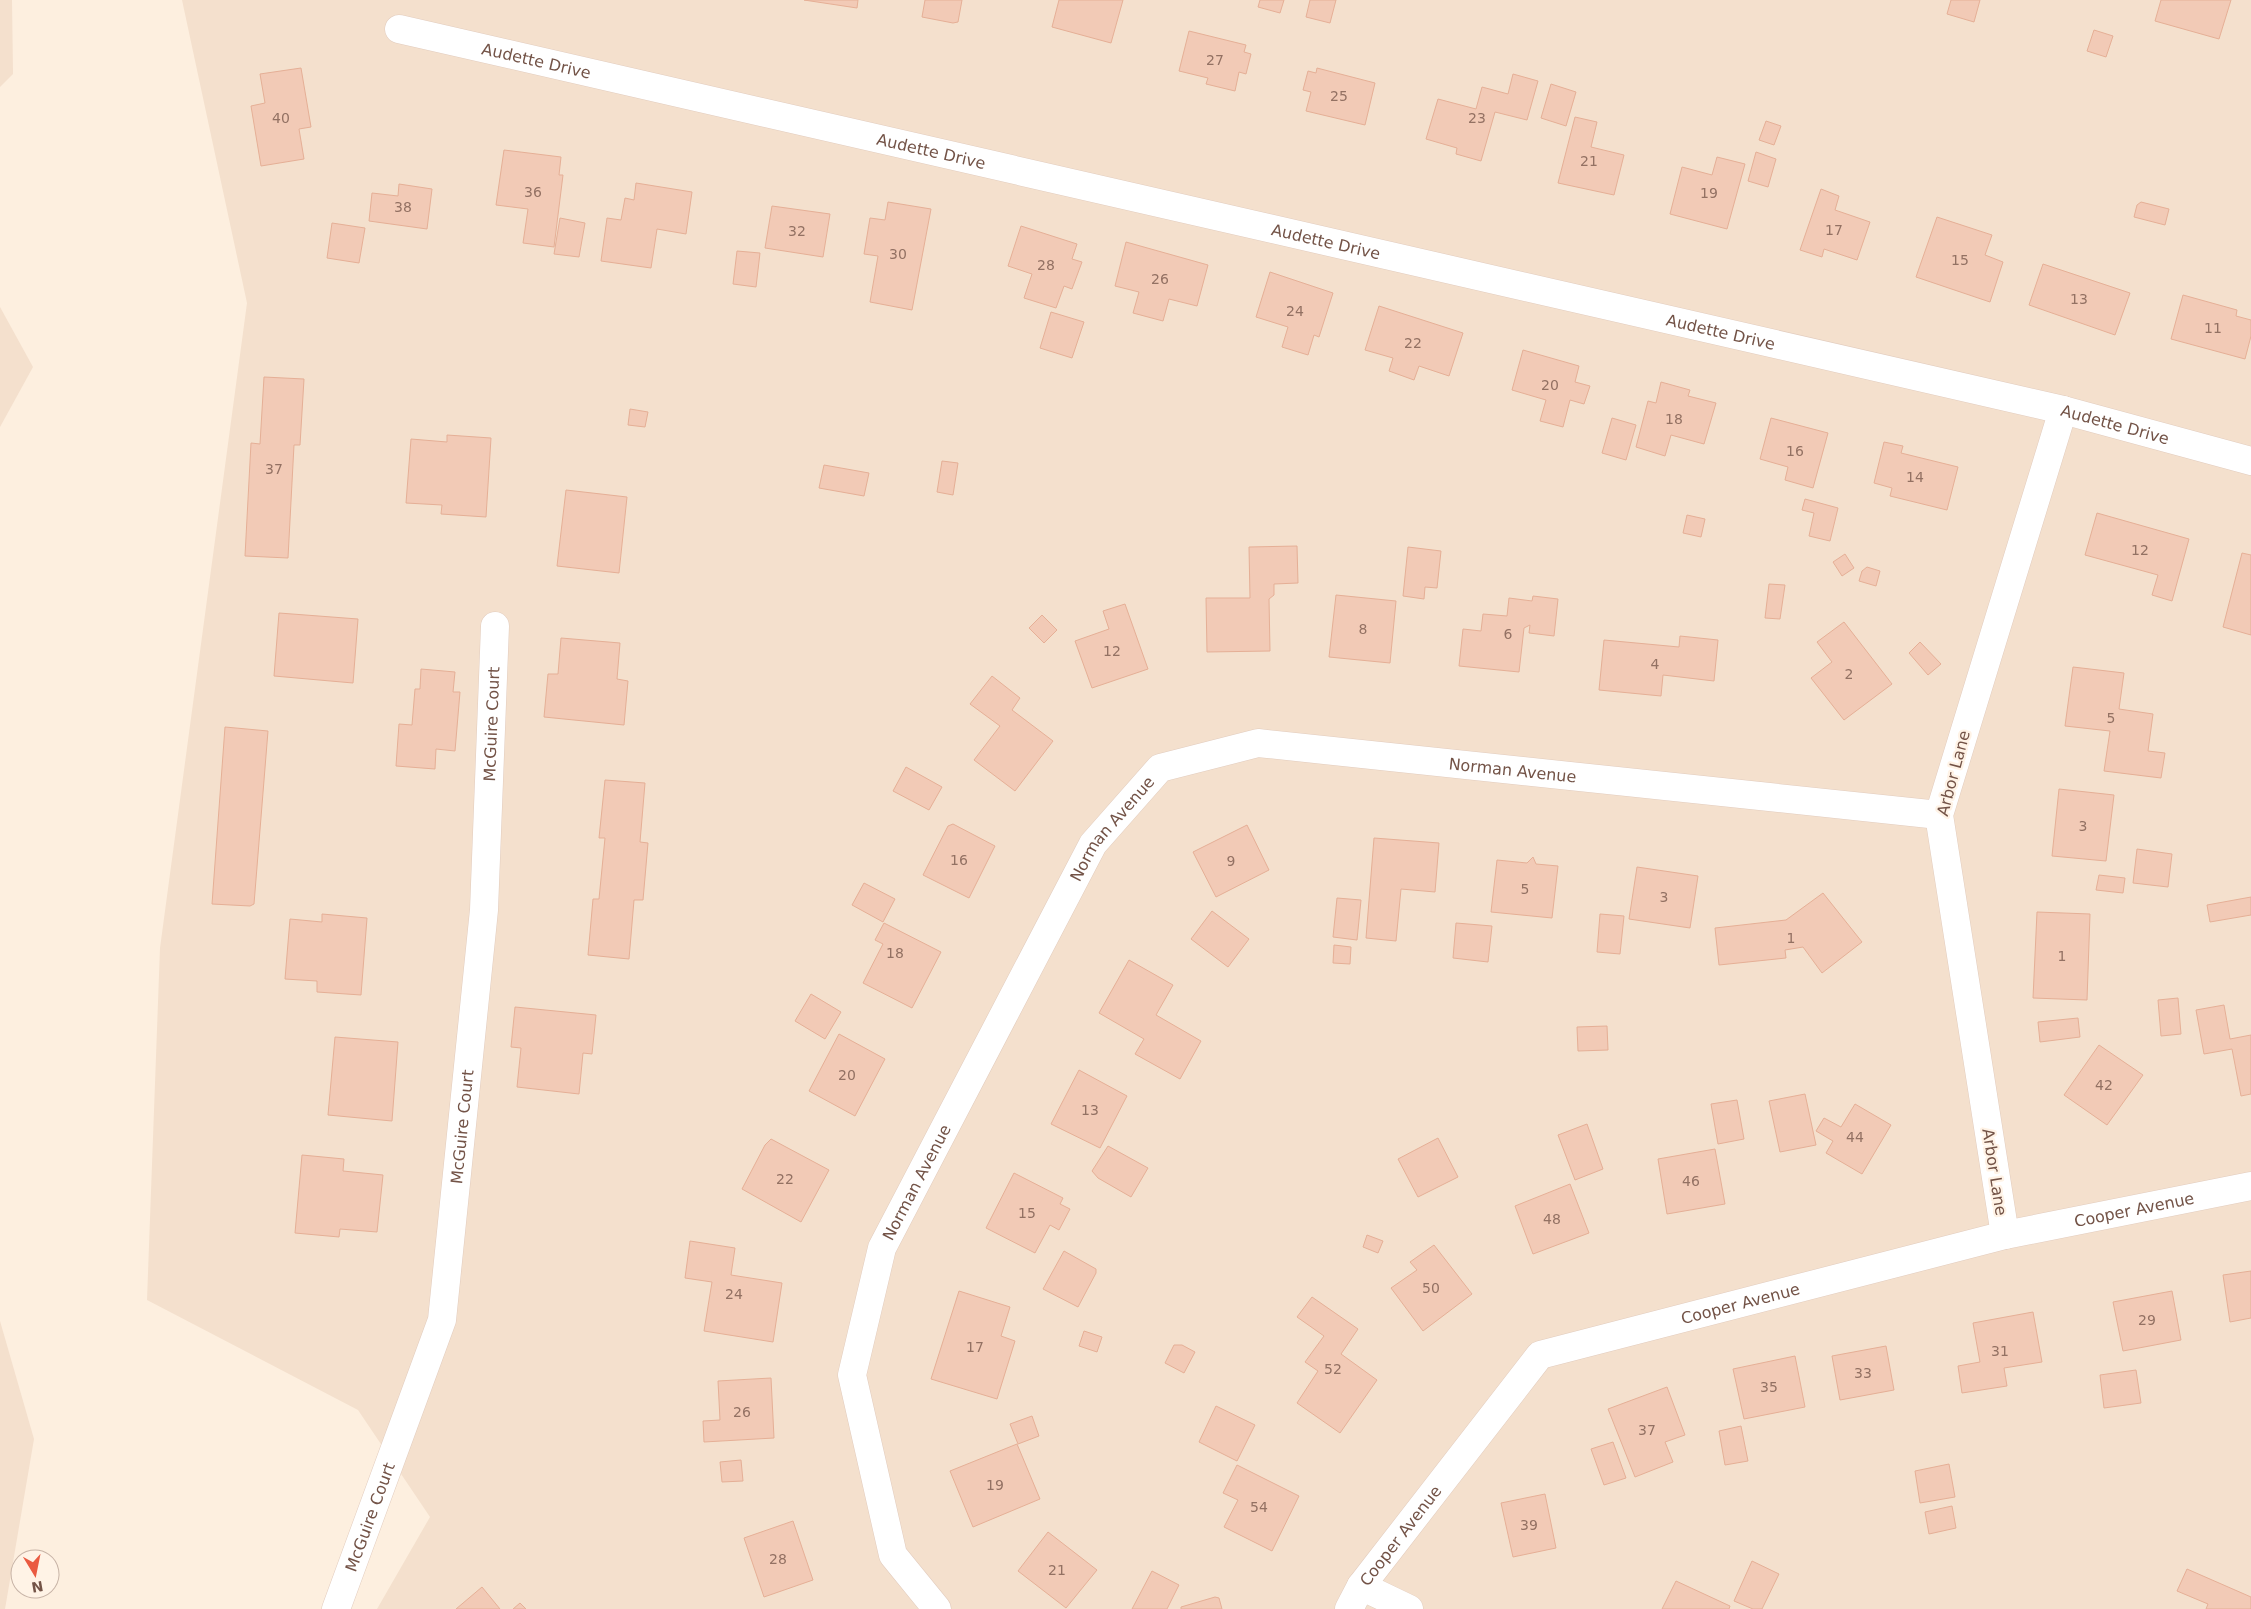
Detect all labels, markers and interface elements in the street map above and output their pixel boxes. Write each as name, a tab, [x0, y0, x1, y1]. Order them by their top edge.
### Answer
street label: Audette Drive	[480, 39, 593, 83]
house number: 27	[1206, 52, 1224, 68]
house number: 25	[1330, 88, 1348, 104]
house number: 40	[272, 110, 290, 126]
house number: 23	[1468, 110, 1486, 126]
street label: Audette Drive	[875, 130, 987, 173]
house number: 21	[1580, 153, 1598, 169]
house number: 36	[524, 184, 542, 200]
house number: 19	[1700, 185, 1718, 201]
house number: 38	[394, 199, 412, 215]
street label: Audette Drive	[1270, 220, 1382, 263]
house number: 17	[1825, 222, 1843, 238]
house number: 32	[788, 223, 806, 239]
house number: 30	[889, 246, 907, 262]
house number: 15	[1951, 252, 1969, 268]
house number: 28	[1037, 257, 1055, 273]
house number: 26	[1151, 271, 1169, 287]
house number: 13	[2070, 291, 2088, 307]
house number: 24	[1286, 303, 1304, 319]
street label: Audette Drive	[1664, 310, 1777, 354]
house number: 11	[2204, 320, 2222, 336]
house number: 22	[1404, 335, 1422, 351]
house number: 20	[1541, 377, 1559, 393]
street label: Audette Drive	[2059, 401, 2171, 448]
house number: 18	[1665, 411, 1683, 427]
house number: 16	[1786, 443, 1804, 459]
house number: 37	[265, 461, 283, 477]
house number: 14	[1906, 469, 1924, 485]
house number: 12	[2131, 542, 2149, 558]
house number: 8	[1359, 621, 1367, 637]
house number: 6	[1504, 626, 1513, 642]
house number: 12	[1103, 643, 1121, 659]
house number: 4	[1651, 656, 1660, 672]
street label: McGuire Court	[480, 666, 503, 782]
house number: 2	[1845, 666, 1853, 682]
house number: 5	[2107, 710, 2115, 726]
street label: Arbor Lane	[1933, 728, 1974, 818]
street label: Norman Avenue	[1448, 754, 1577, 787]
street label: Norman Avenue	[1066, 772, 1158, 885]
house number: 3	[2079, 818, 2087, 834]
house number: 16	[950, 852, 968, 868]
house number: 9	[1227, 853, 1235, 869]
house number: 5	[1521, 881, 1529, 897]
house number: 3	[1660, 889, 1668, 905]
house number: 1	[1787, 930, 1795, 946]
house number: 18	[886, 945, 904, 961]
house number: 1	[2058, 948, 2066, 964]
house number: 20	[838, 1067, 856, 1083]
street label: McGuire Court	[447, 1069, 478, 1185]
house number: 42	[2095, 1077, 2113, 1093]
house number: 13	[1081, 1102, 1099, 1118]
street label: Norman Avenue	[879, 1121, 955, 1244]
street label: Arbor Lane	[1978, 1127, 2011, 1217]
house number: 44	[1846, 1129, 1864, 1145]
house number: 22	[776, 1171, 794, 1187]
house number: 46	[1682, 1173, 1700, 1189]
street label: Cooper Avenue	[2073, 1189, 2196, 1231]
house number: 15	[1018, 1205, 1036, 1221]
house number: 48	[1543, 1211, 1561, 1227]
street label: Cooper Avenue	[1679, 1279, 1802, 1328]
house number: 50	[1422, 1280, 1440, 1296]
house number: 24	[725, 1286, 743, 1302]
house number: 29	[2138, 1312, 2156, 1328]
house number: 17	[966, 1339, 984, 1355]
house number: 31	[1991, 1343, 2009, 1359]
house number: 52	[1324, 1361, 1342, 1377]
house number: 33	[1854, 1365, 1872, 1381]
house number: 35	[1760, 1379, 1778, 1395]
house number: 26	[733, 1404, 751, 1420]
house number: 37	[1638, 1422, 1656, 1438]
street label: McGuire Court	[342, 1460, 399, 1574]
house number: 19	[986, 1477, 1004, 1493]
street label: Cooper Avenue	[1356, 1482, 1445, 1590]
house number: 54	[1250, 1499, 1268, 1515]
house number: 39	[1520, 1517, 1538, 1533]
north arrow	[10, 1549, 60, 1599]
house number: 28	[769, 1551, 787, 1567]
house number: 21	[1048, 1562, 1066, 1578]
text: N	[30, 1578, 44, 1596]

